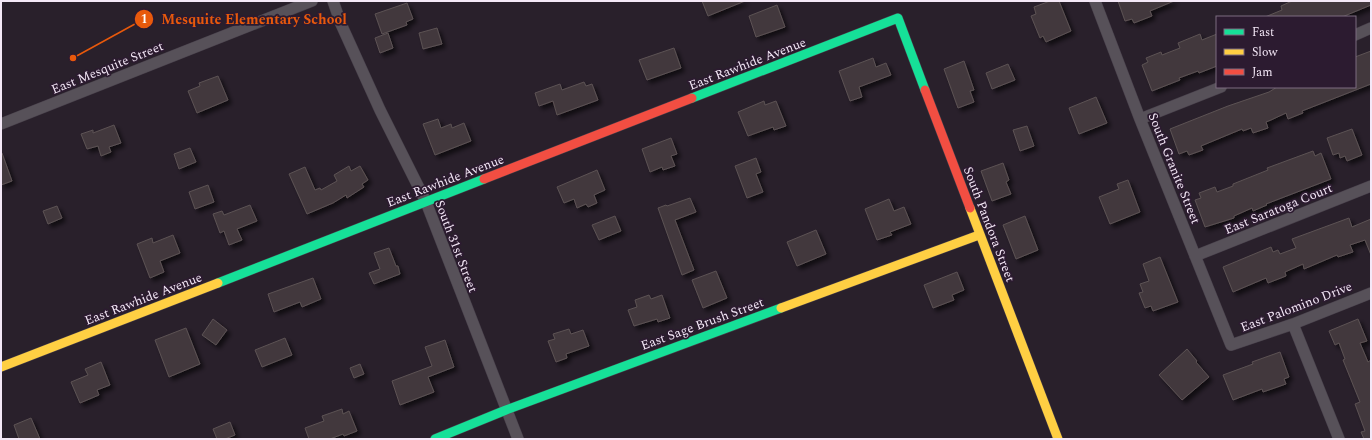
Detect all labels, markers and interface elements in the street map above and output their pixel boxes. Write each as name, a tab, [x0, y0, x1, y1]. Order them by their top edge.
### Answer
callout: Mesquite Elementary School	[134, 6, 355, 32]
text: Mesquite Elementary School	[161, 9, 347, 30]
text: 1	[141, 10, 147, 29]
legend	[1216, 16, 1356, 88]
text: Fast	[1252, 23, 1274, 42]
street label: East Rawhide Avenue	[686, 32, 809, 96]
street label: East Mesquite Street	[48, 36, 167, 100]
text: Slow	[1252, 43, 1278, 62]
text: Jam	[1252, 63, 1273, 82]
street label: South Granite Street	[1143, 110, 1206, 227]
street label: East Rawhide Avenue	[384, 149, 507, 213]
street label: South Pandora Street	[958, 164, 1020, 285]
street label: East Saratoga Court	[1221, 178, 1336, 240]
street label: South 31st Street	[429, 197, 483, 296]
street label: East Rawhide Avenue	[82, 267, 205, 331]
street label: East Palomino Drive	[1238, 276, 1355, 337]
street label: East Sage Brush Street	[638, 292, 767, 356]

